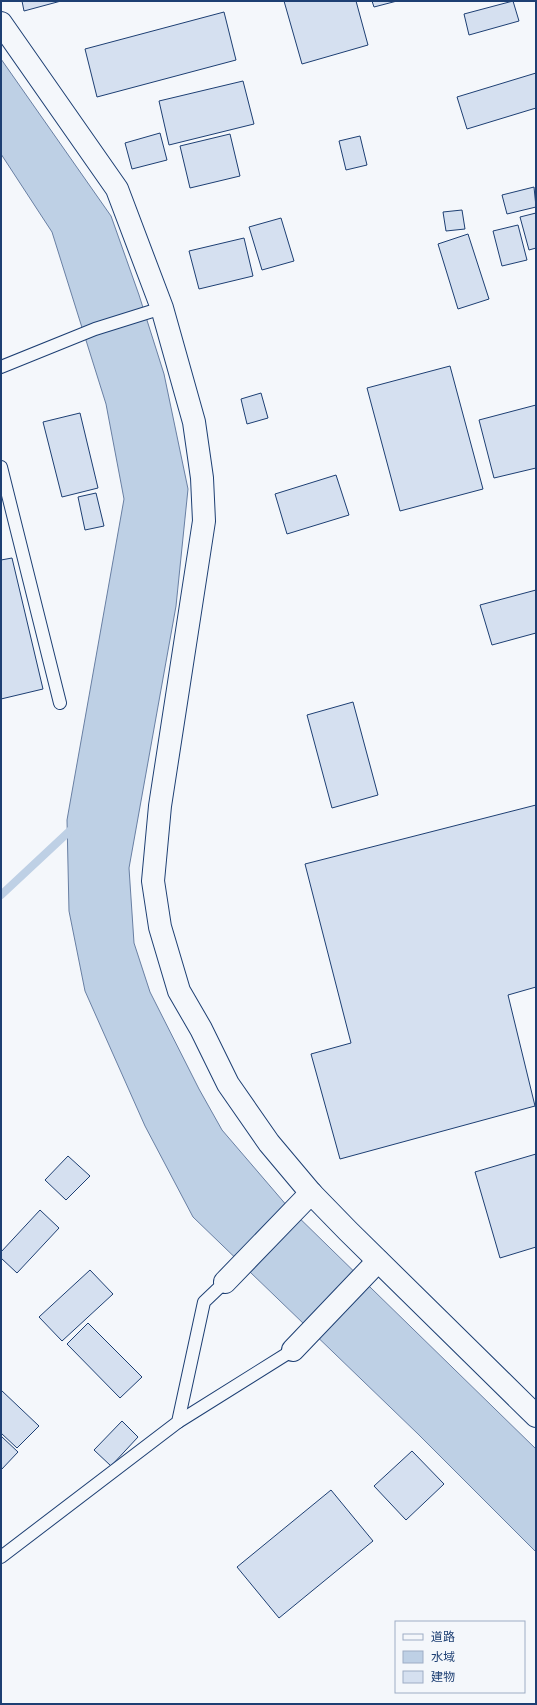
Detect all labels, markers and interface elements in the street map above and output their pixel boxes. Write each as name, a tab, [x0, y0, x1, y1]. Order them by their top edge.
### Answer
legend	[395, 1621, 525, 1693]
text: 道路	[431, 1629, 455, 1644]
text: 水域	[431, 1649, 455, 1664]
text: 建物	[431, 1669, 455, 1684]

